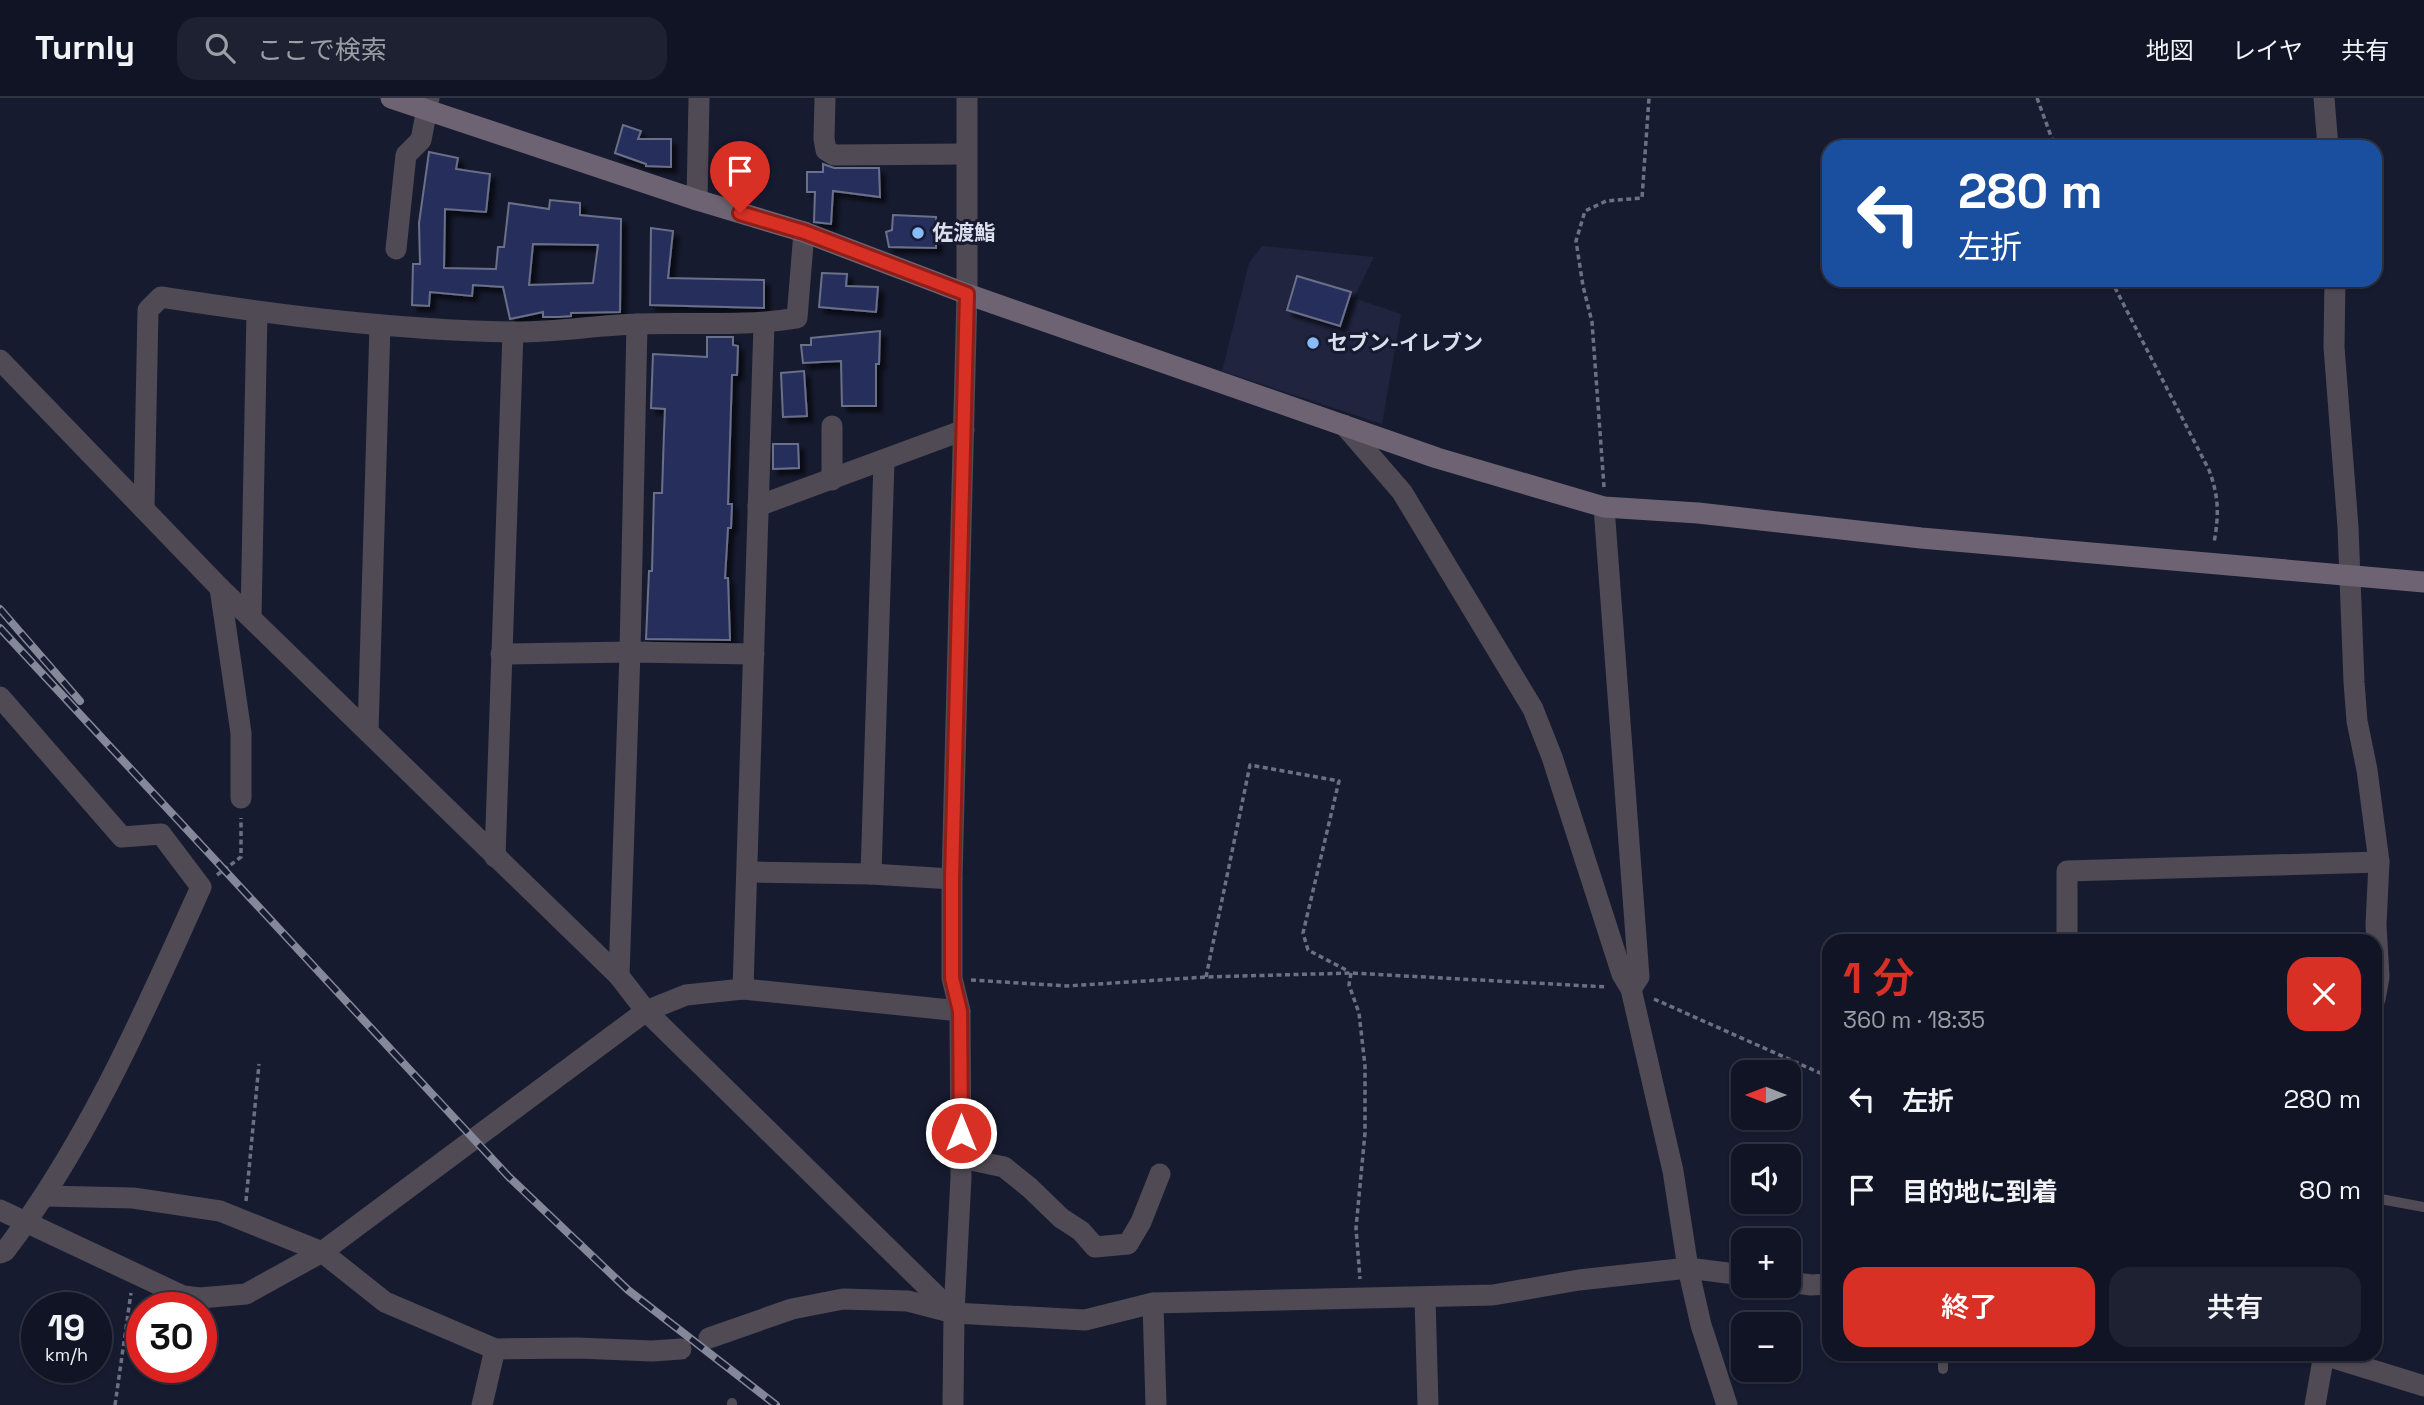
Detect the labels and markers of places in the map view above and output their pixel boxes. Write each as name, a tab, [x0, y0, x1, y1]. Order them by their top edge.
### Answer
pin	[710, 141, 770, 213]
place label: 佐渡鮨	[932, 219, 995, 246]
marker: 佐渡鮨	[910, 225, 926, 241]
place label: セブン-イレブン	[1327, 329, 1483, 356]
marker: セブン-イレブン	[1305, 335, 1321, 351]

